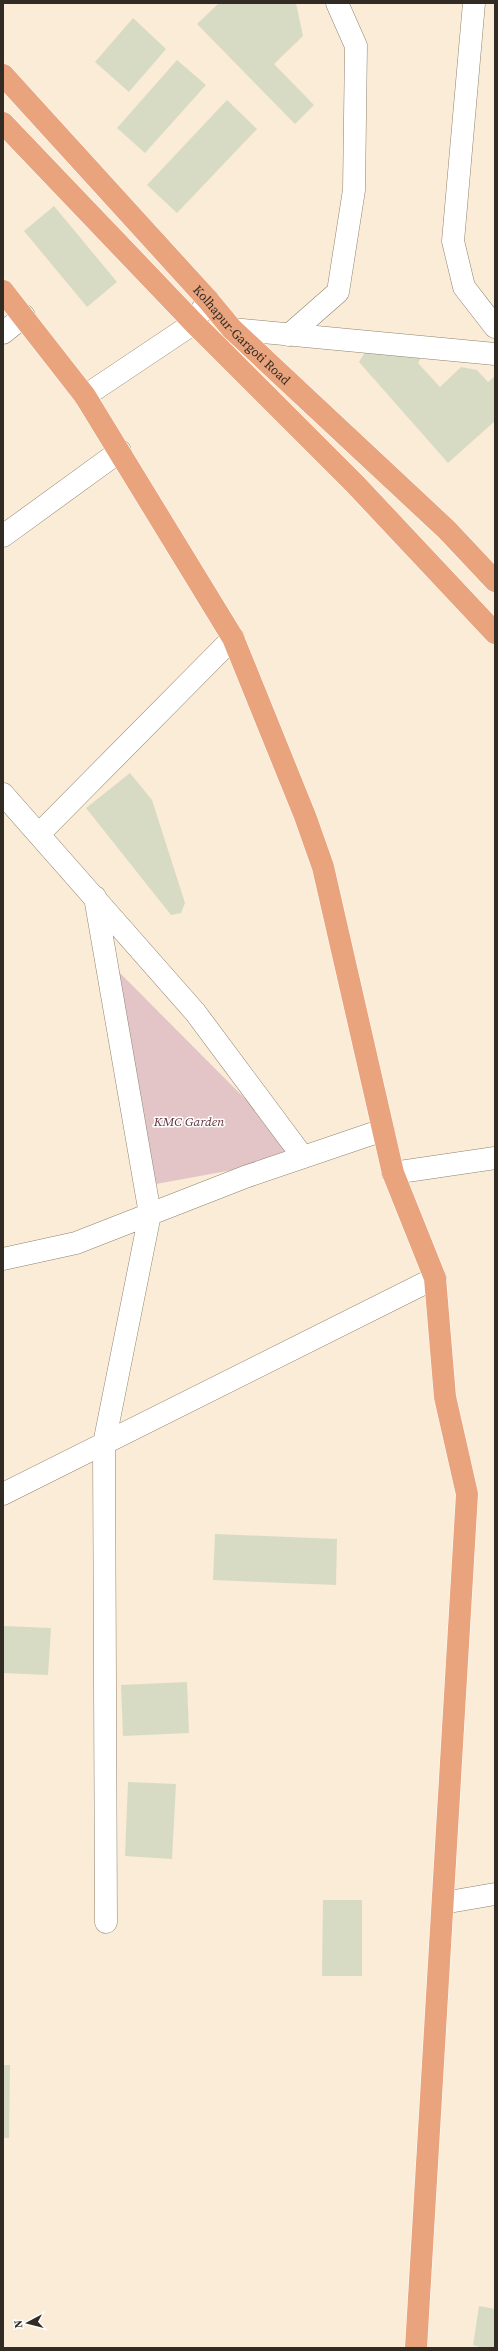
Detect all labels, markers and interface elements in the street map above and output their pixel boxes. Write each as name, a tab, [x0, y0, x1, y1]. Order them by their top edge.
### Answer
street label: Kolhapur-Gargoti Road	[190, 281, 295, 389]
park label: KMC Garden	[153, 1113, 225, 1130]
north arrow	[8, 2303, 48, 2343]
text: N	[11, 2319, 27, 2329]

